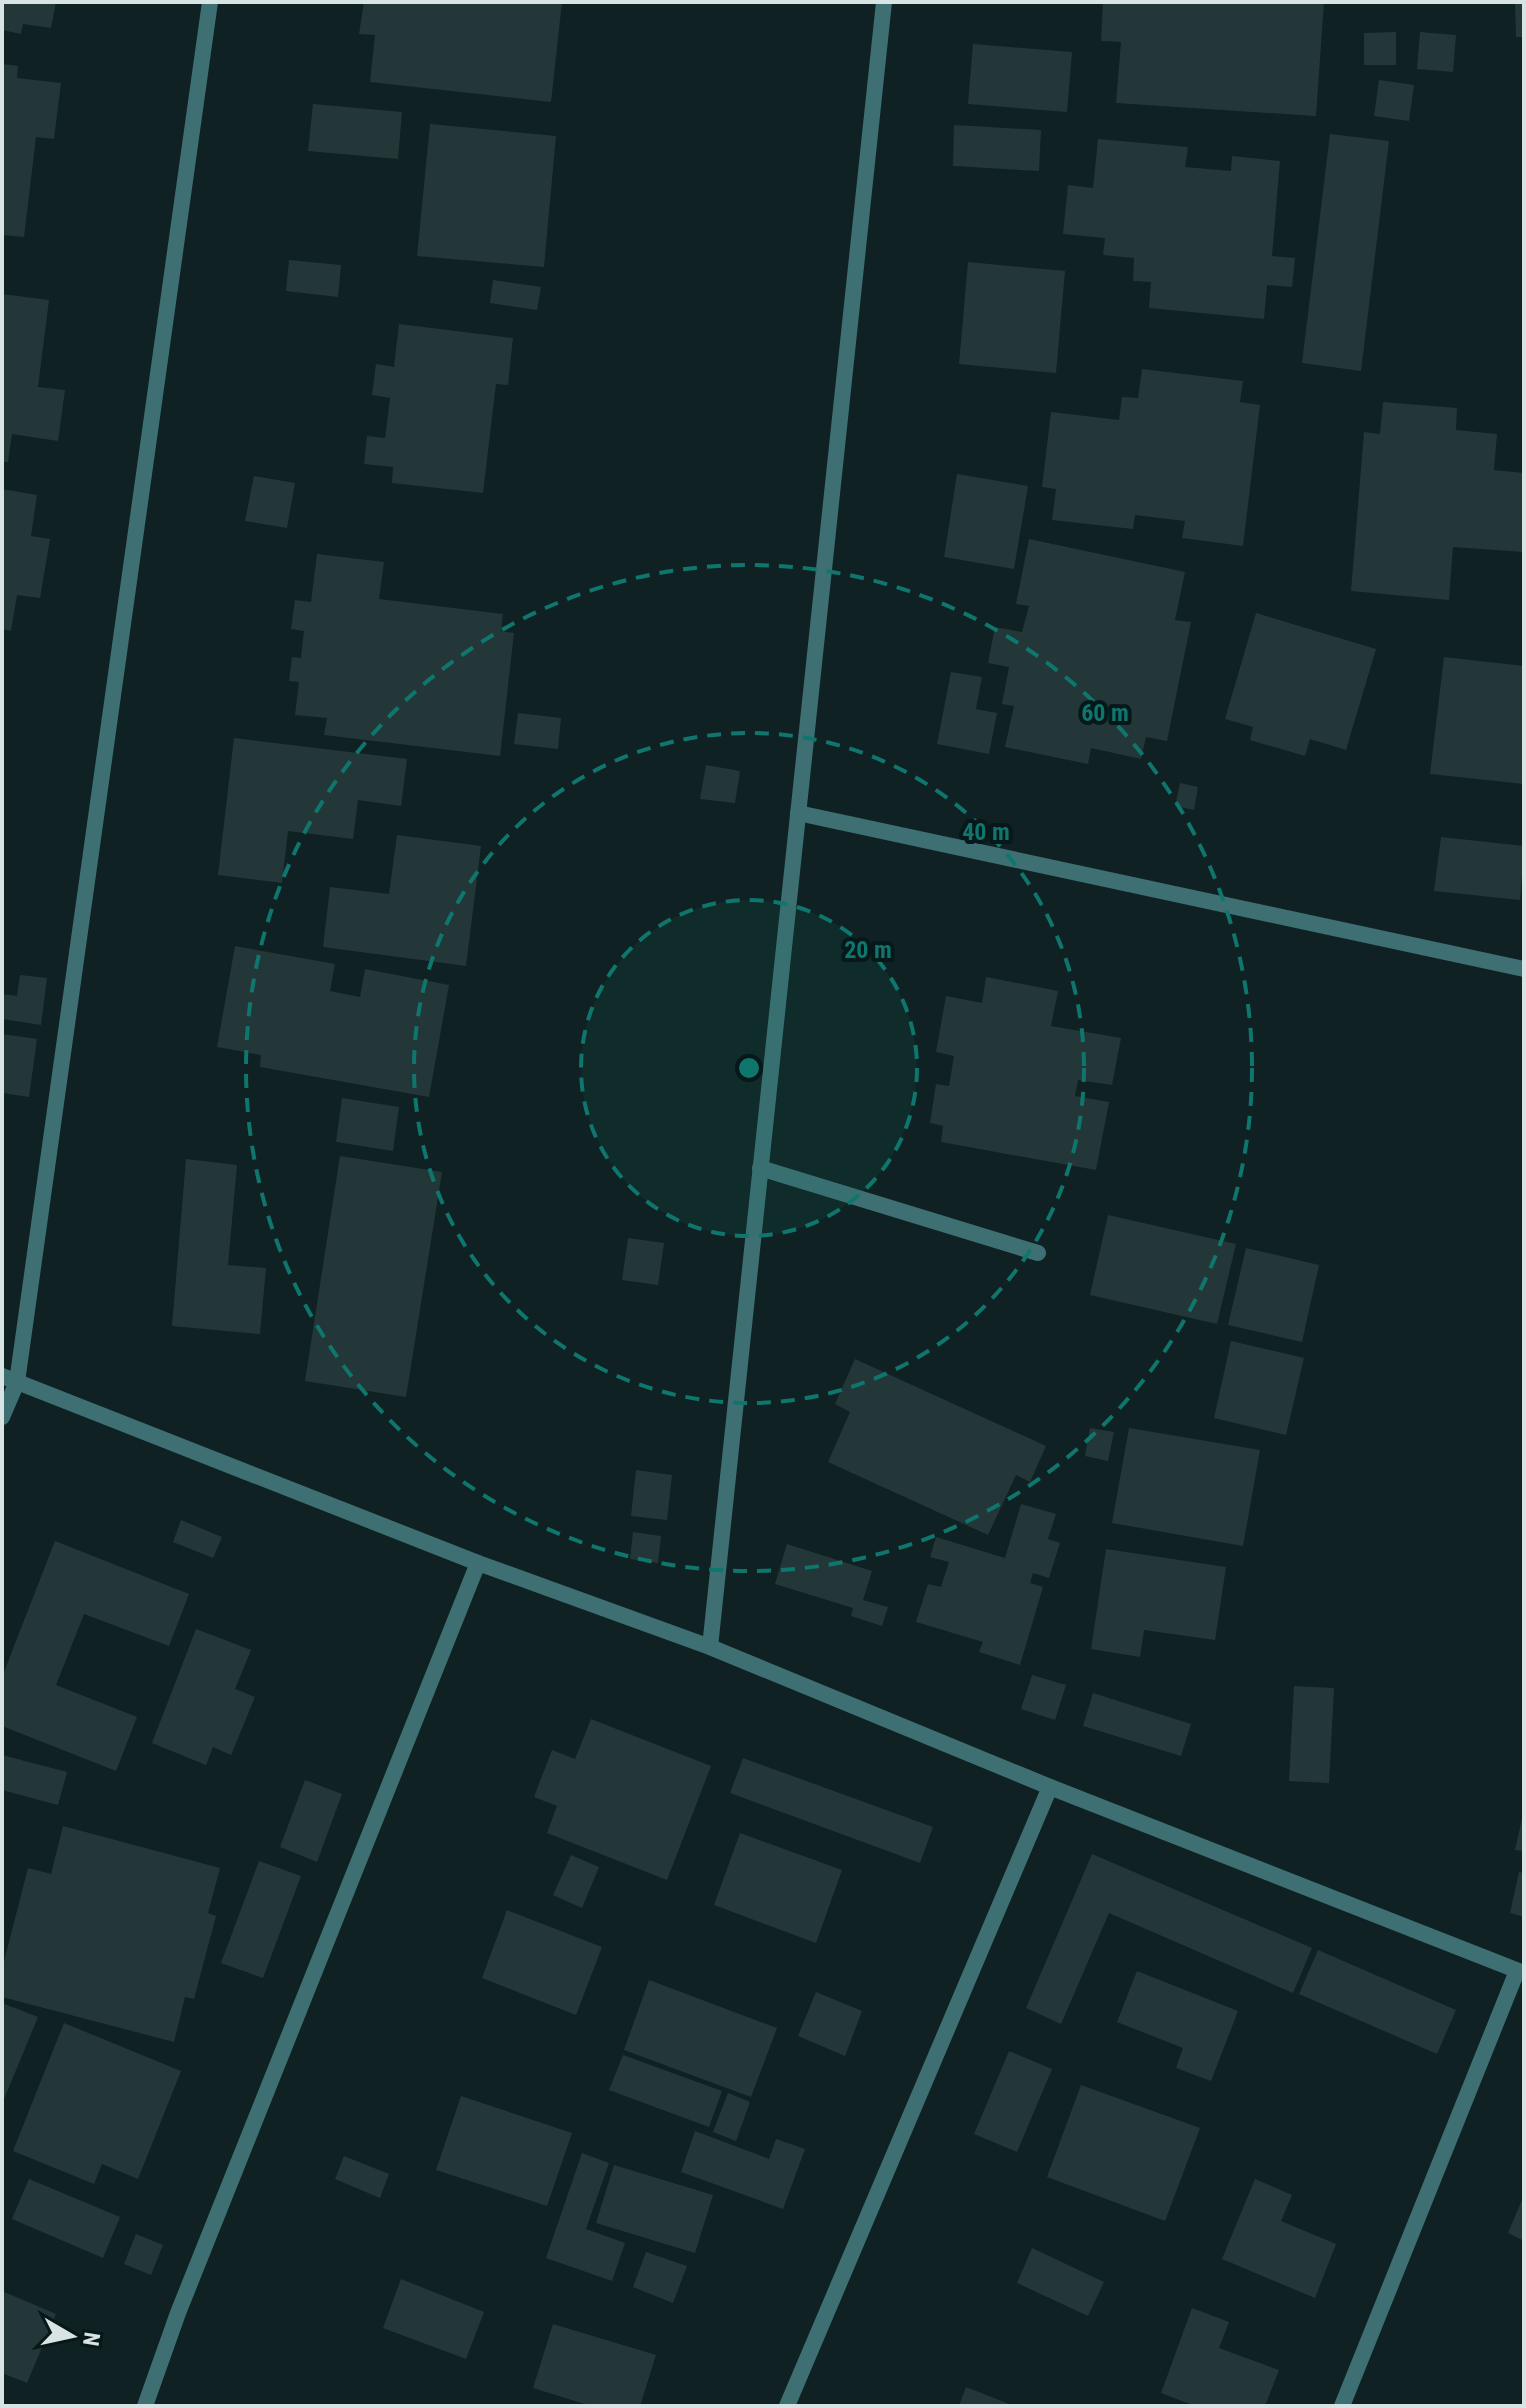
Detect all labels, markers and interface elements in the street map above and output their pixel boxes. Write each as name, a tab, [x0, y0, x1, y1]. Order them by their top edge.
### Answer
text: 60 m	[1081, 699, 1129, 727]
text: 40 m	[962, 818, 1010, 846]
text: 20 m	[844, 936, 892, 964]
centre of rings	[735, 1054, 763, 1082]
north arrow	[32, 2296, 112, 2376]
text: N	[78, 2330, 105, 2348]

